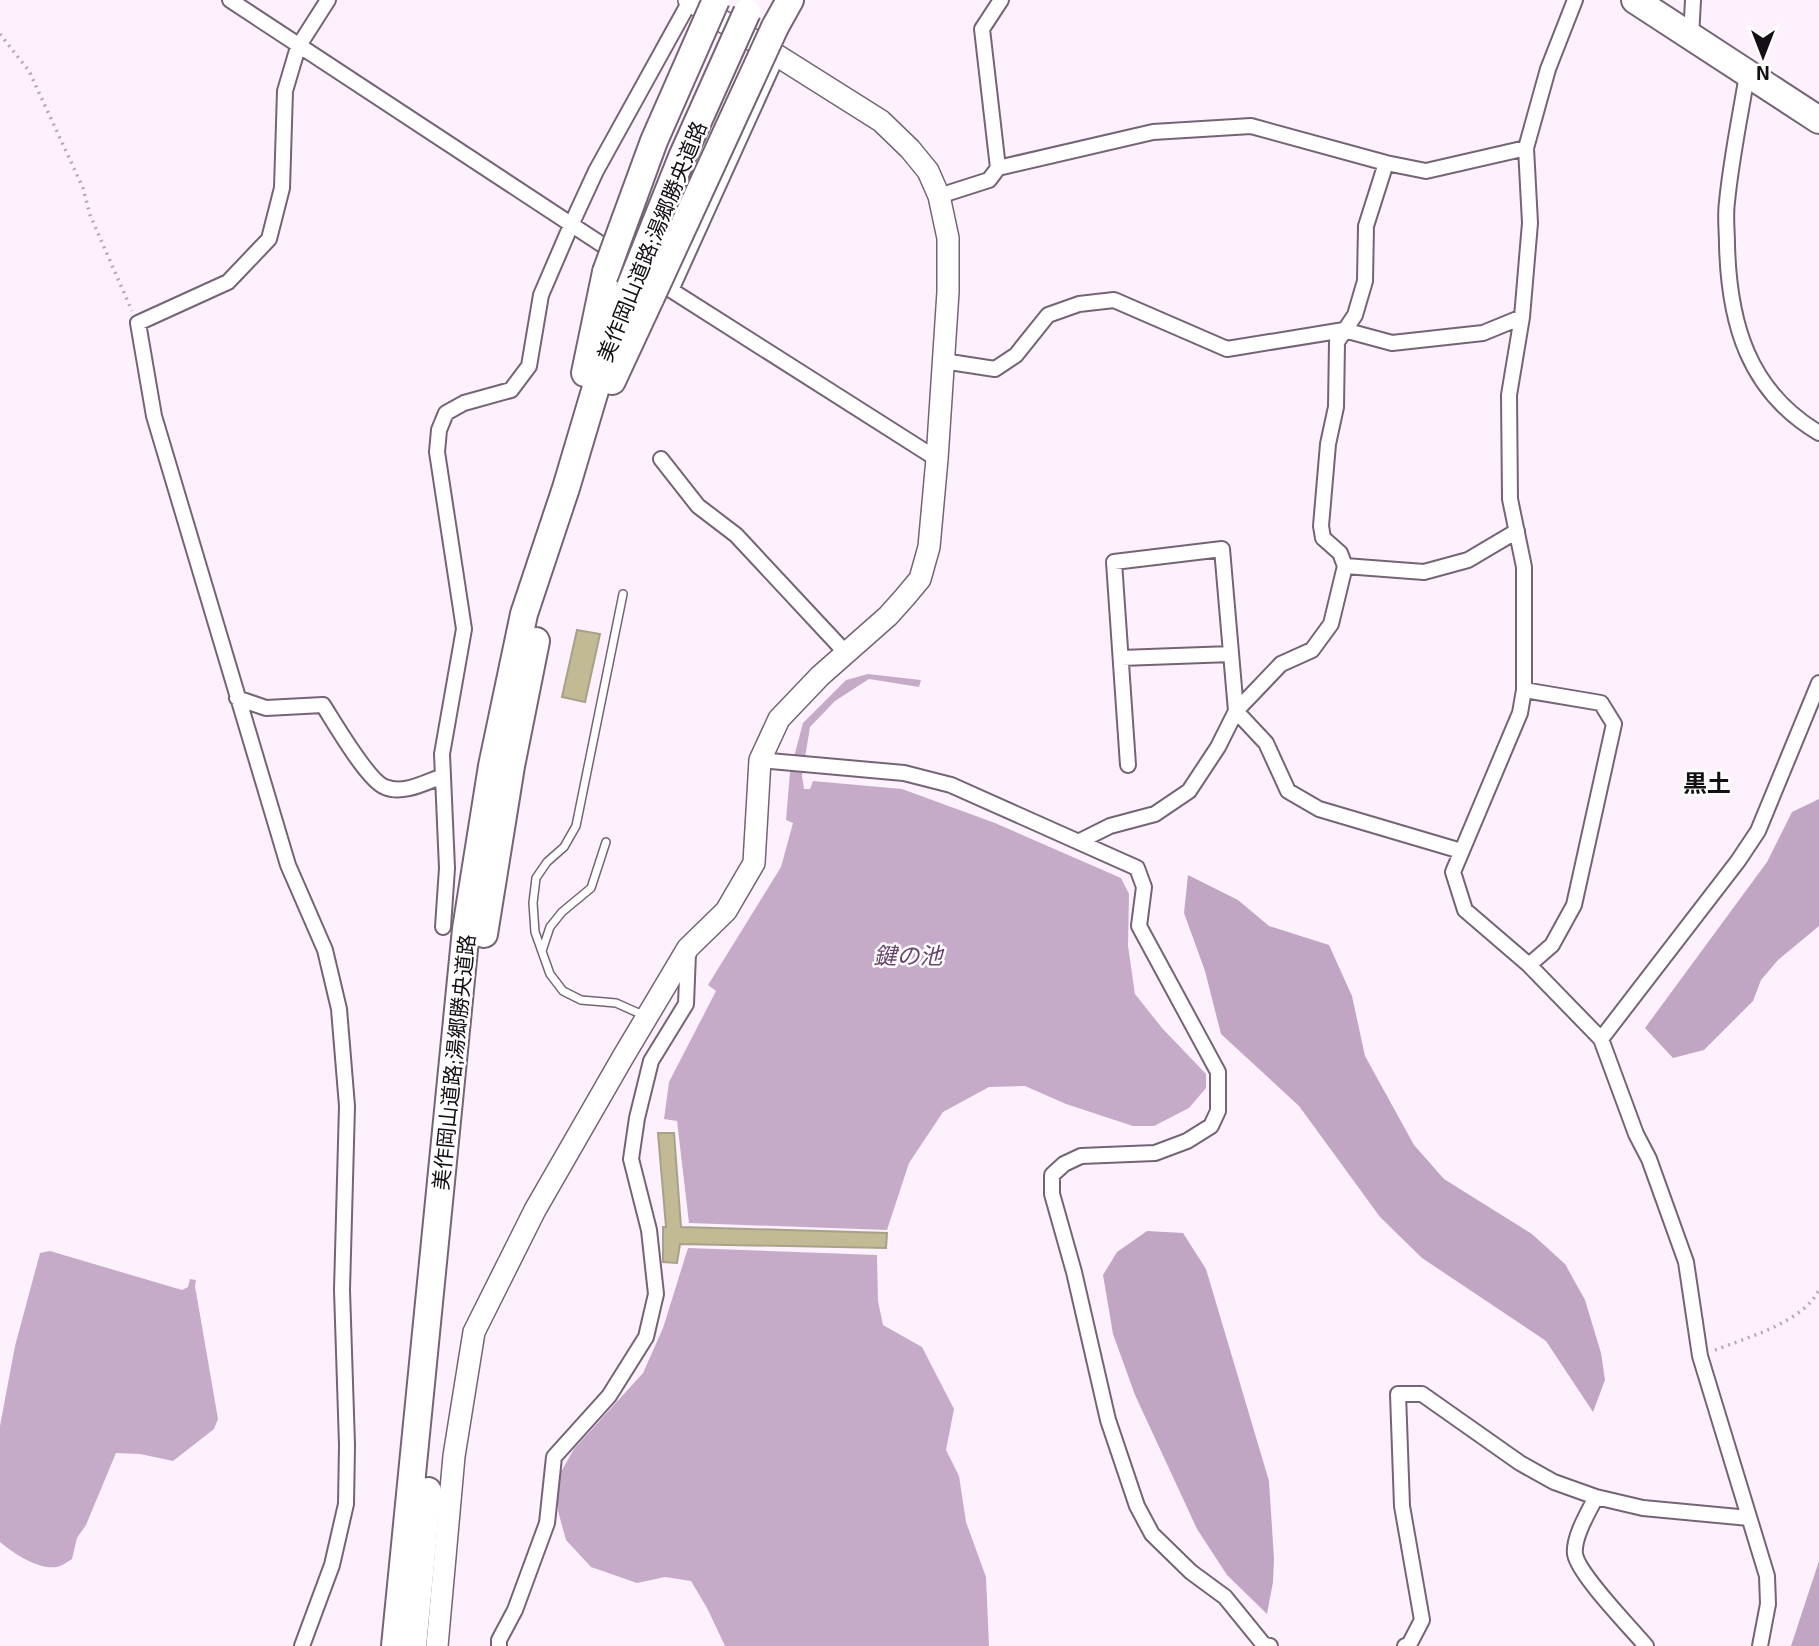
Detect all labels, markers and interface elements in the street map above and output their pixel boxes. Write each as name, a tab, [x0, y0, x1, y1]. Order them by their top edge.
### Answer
north arrow	[1728, 21, 1798, 91]
text: N	[1756, 62, 1770, 85]
street label: 美作岡山道路;湯郷勝央道路	[591, 117, 711, 365]
district label: 黒土	[1683, 768, 1731, 797]
street label: 美作岡山道路;湯郷勝央道路	[427, 933, 479, 1191]
water label: 鍵の池	[874, 941, 945, 969]

